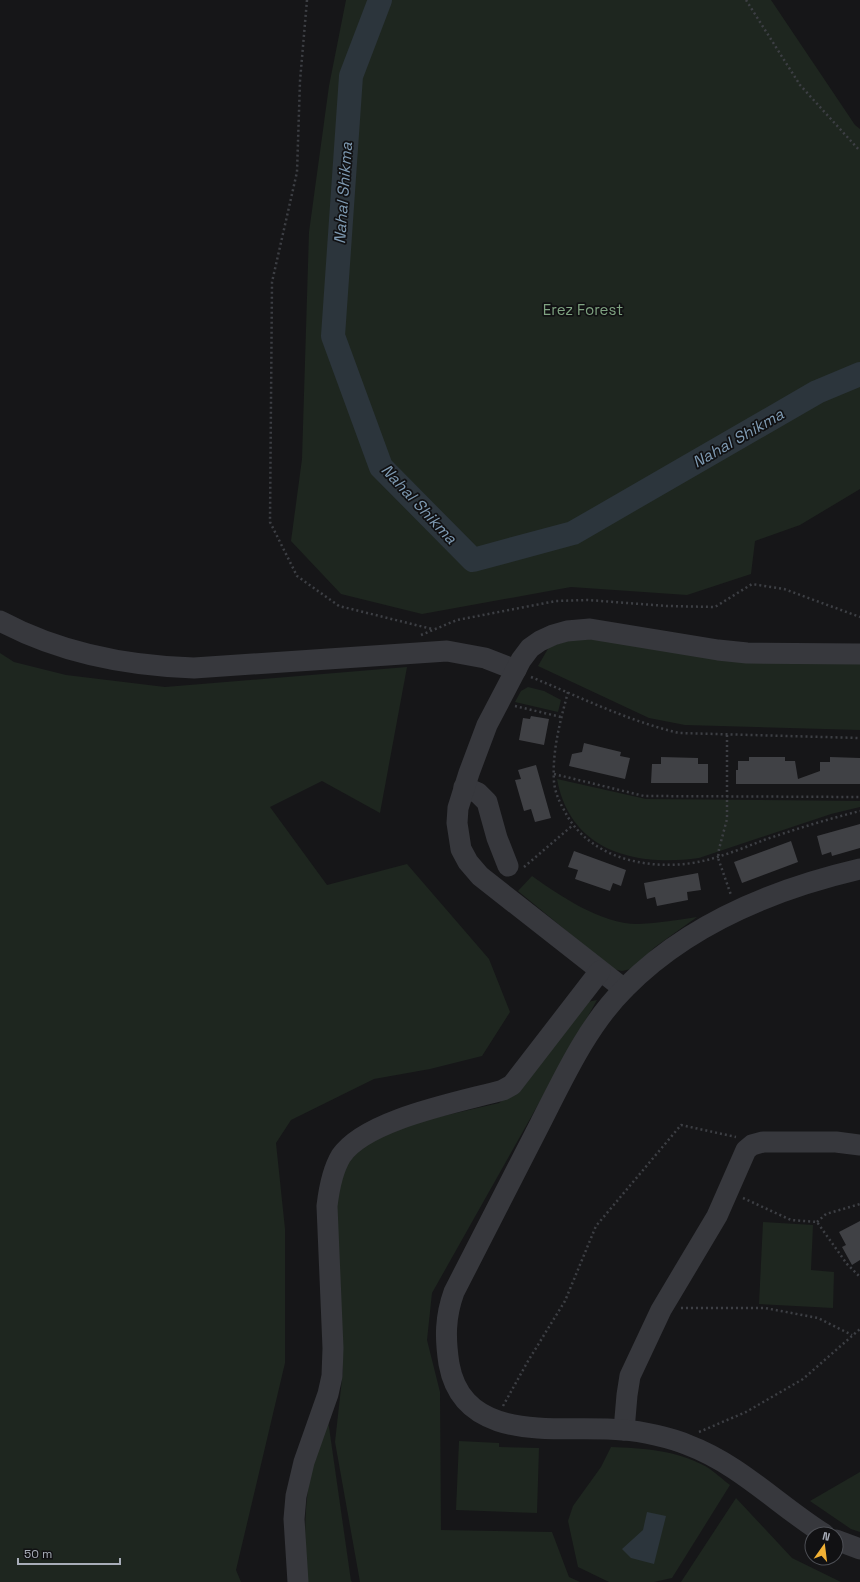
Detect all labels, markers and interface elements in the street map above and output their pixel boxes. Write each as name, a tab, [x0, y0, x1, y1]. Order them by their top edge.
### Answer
water label: Nahal Shikma	[329, 141, 357, 245]
park label: Erez Forest	[543, 300, 623, 319]
water label: Nahal Shikma	[689, 403, 788, 473]
water label: Nahal Shikma	[377, 460, 462, 549]
north arrow	[804, 1526, 844, 1566]
text: N	[821, 1529, 832, 1544]
scale bar	[18, 1540, 120, 1566]
text: 50 m	[24, 1546, 52, 1562]

